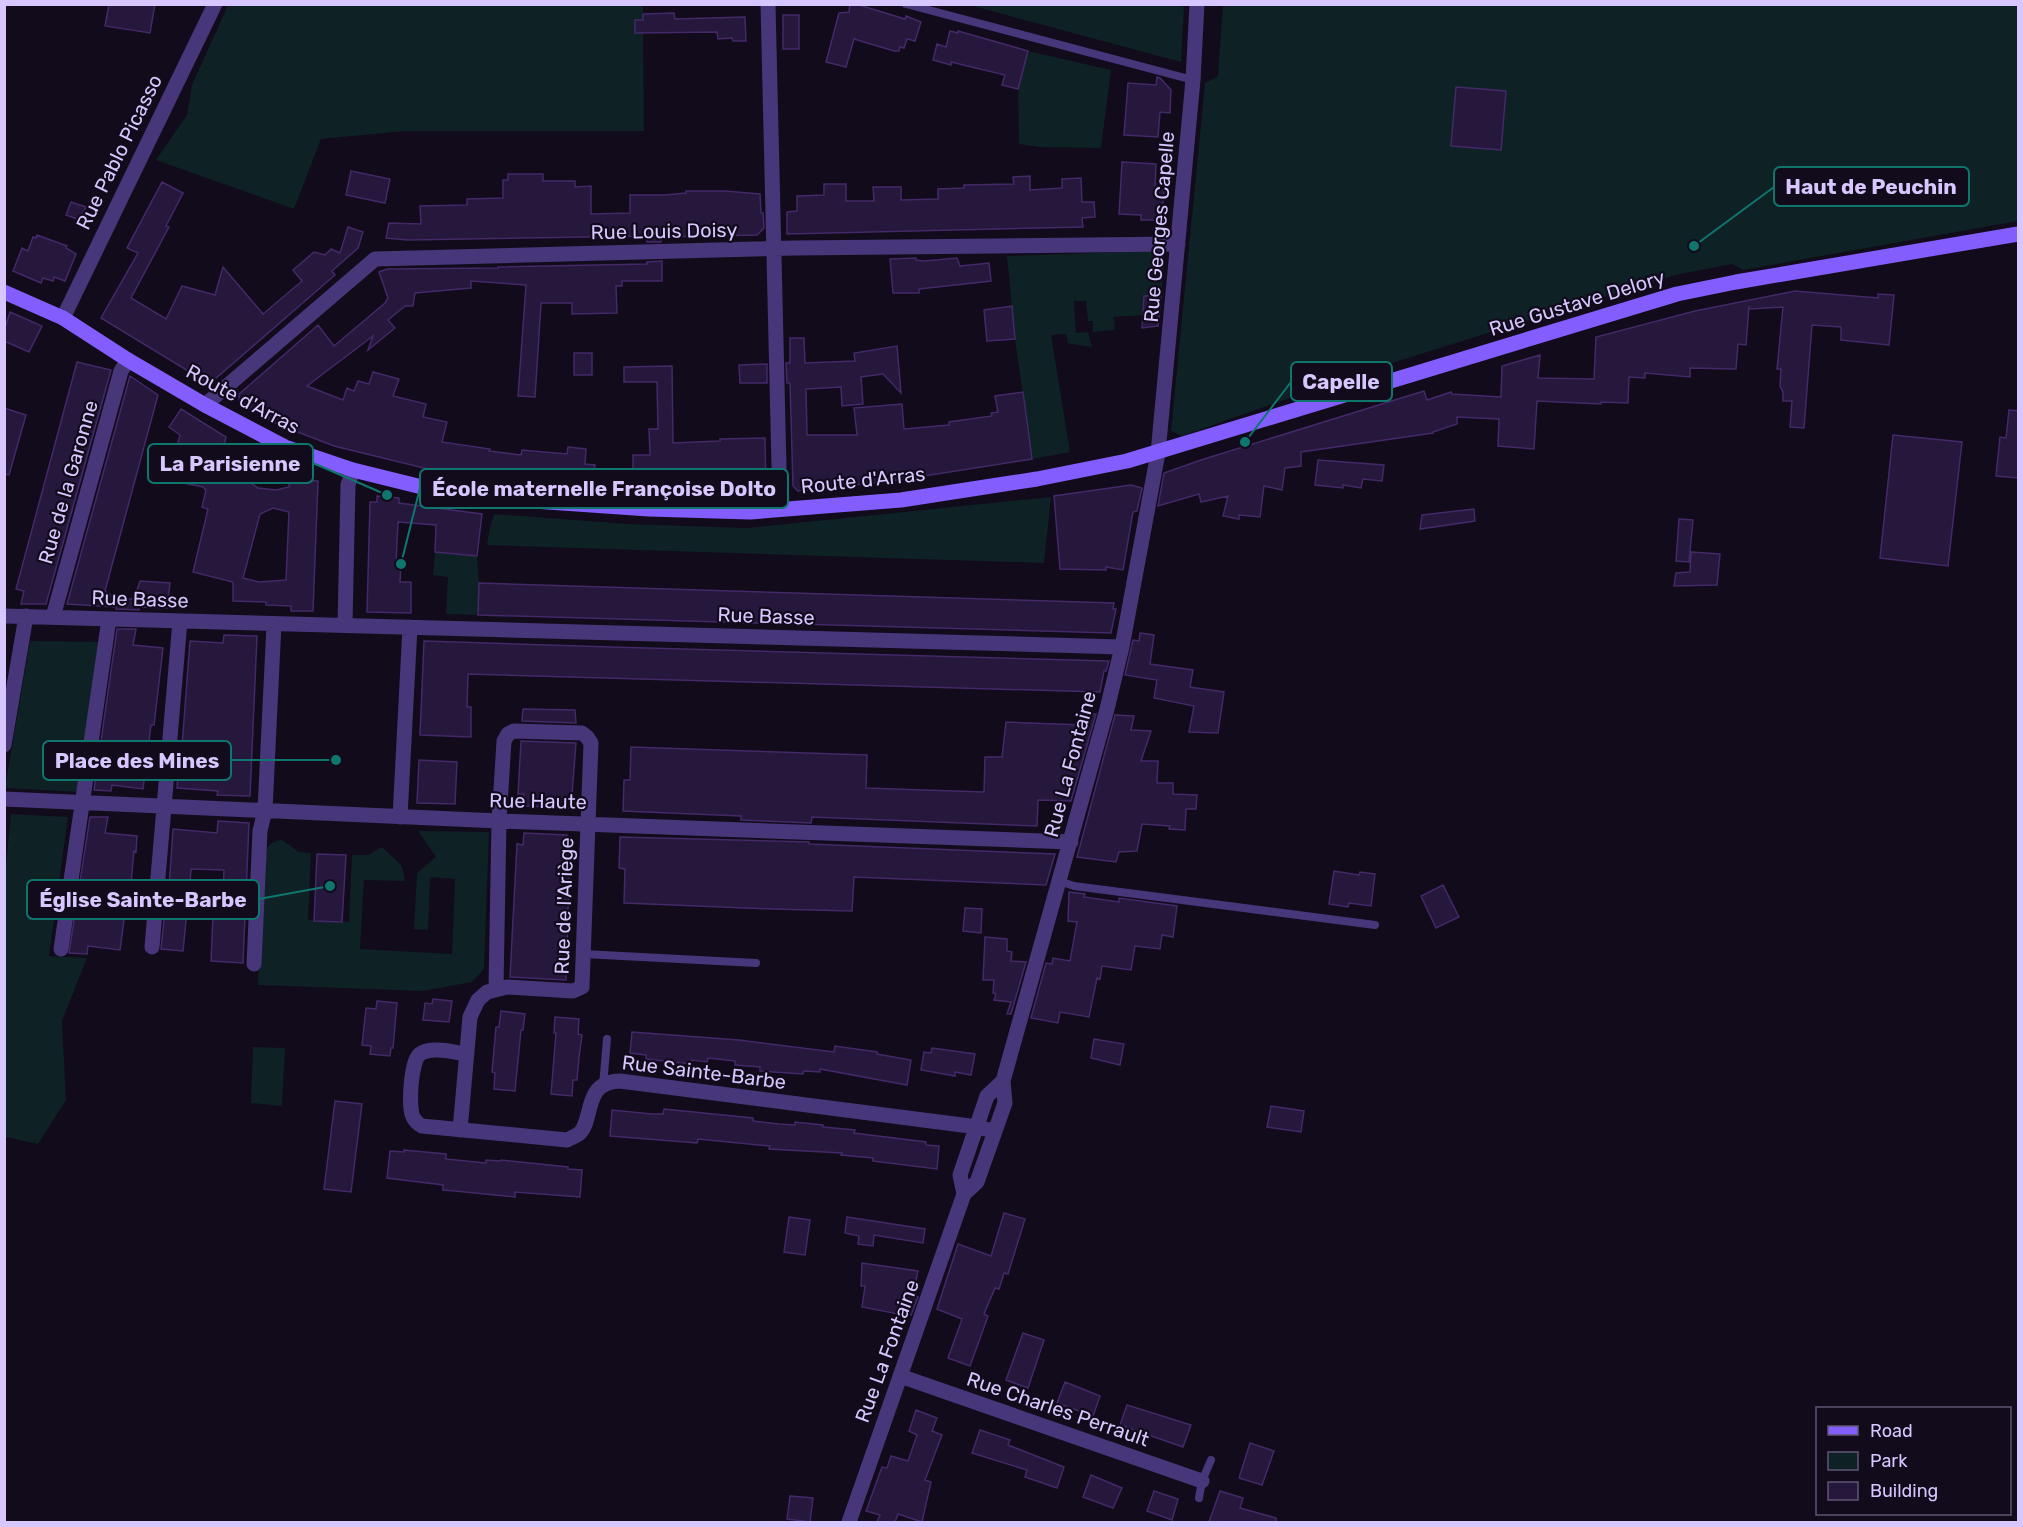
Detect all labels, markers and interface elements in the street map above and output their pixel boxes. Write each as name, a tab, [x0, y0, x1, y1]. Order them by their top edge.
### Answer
street label: Rue Pablo Picasso	[71, 70, 167, 234]
street label: Rue Georges Capelle	[1139, 131, 1179, 323]
callout: Haut de Peuchin	[1774, 167, 1969, 206]
text: Haut de Peuchin	[1785, 174, 1957, 199]
street label: Rue Louis Doisy	[590, 218, 738, 244]
street label: Rue Gustave Delory	[1486, 265, 1668, 341]
street label: Route d'Arras	[182, 359, 304, 439]
callout: Capelle	[1291, 362, 1392, 401]
text: Capelle	[1302, 369, 1380, 394]
street label: Rue de la Garonne	[33, 397, 103, 567]
callout: La Parisienne	[148, 444, 313, 483]
text: La Parisienne	[160, 451, 300, 476]
street label: Route d'Arras	[800, 462, 926, 498]
callout: École maternelle Françoise Dolto	[420, 469, 788, 508]
text: École maternelle Françoise Dolto	[432, 476, 776, 501]
street label: Rue Basse	[91, 585, 189, 613]
street label: Rue Basse	[717, 602, 815, 630]
street label: Rue La Fontaine	[1039, 688, 1101, 840]
callout: Place des Mines	[43, 741, 231, 780]
text: Place des Mines	[55, 748, 219, 773]
street label: Rue Haute	[489, 788, 587, 814]
street label: Rue de l'Ariège	[550, 837, 578, 975]
callout: Église Sainte-Barbe	[27, 880, 259, 919]
text: Église Sainte-Barbe	[39, 887, 247, 912]
street label: Rue Sainte-Barbe	[621, 1050, 787, 1094]
street label: Rue La Fontaine	[850, 1276, 924, 1426]
street label: Rue Charles Perrault	[964, 1367, 1152, 1452]
legend	[1816, 1407, 2011, 1515]
text: Road	[1870, 1420, 1913, 1442]
text: Park	[1870, 1450, 1908, 1472]
text: Building	[1870, 1480, 1938, 1502]

